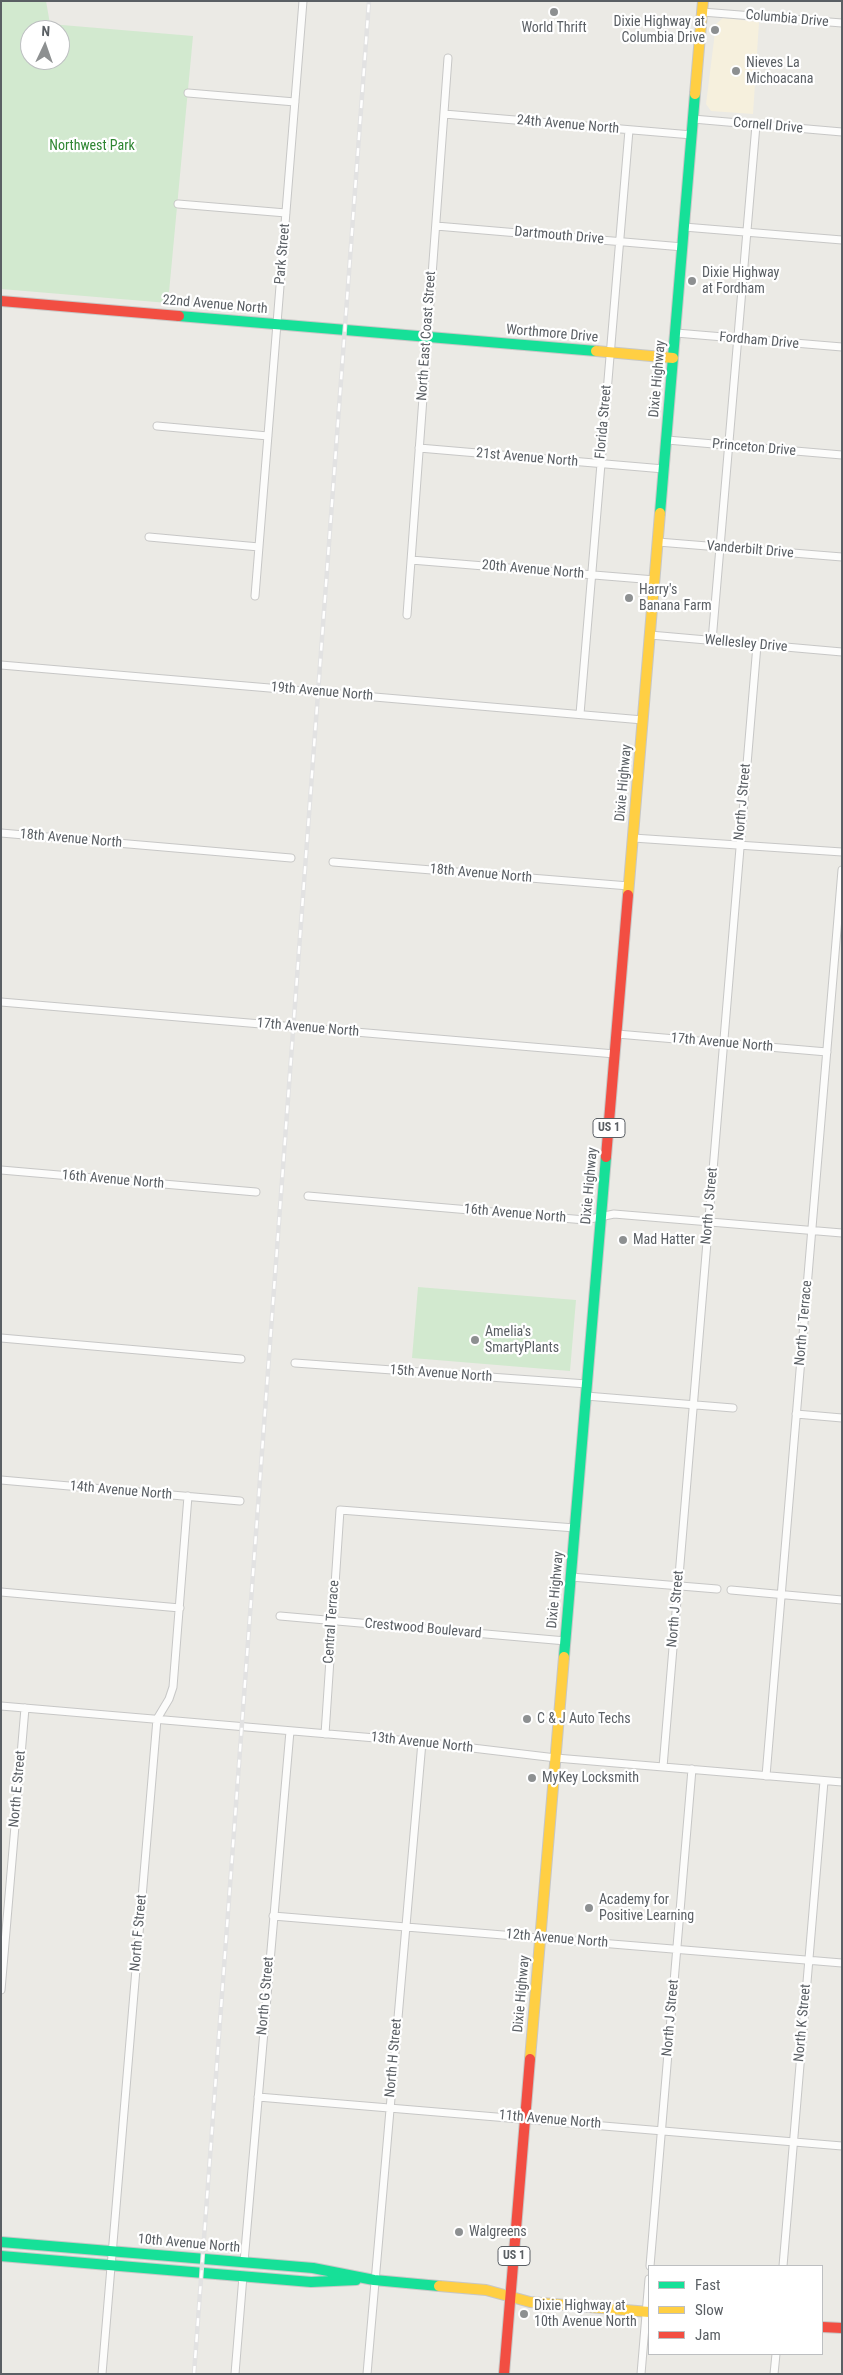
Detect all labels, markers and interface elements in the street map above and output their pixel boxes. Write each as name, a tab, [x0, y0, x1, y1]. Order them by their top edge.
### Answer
marker: World Thrift	[548, 6, 560, 18]
street label: Columbia Drive	[745, 7, 829, 31]
place label: Dixie Highway at Columbia Drive	[614, 14, 705, 46]
north arrow	[20, 20, 70, 70]
place label: World Thrift	[521, 20, 587, 36]
text: N	[41, 23, 50, 39]
marker: Dixie Highway at Columbia Drive	[709, 24, 721, 36]
place label: Nieves La Michoacana	[746, 55, 813, 88]
marker: Nieves La Michoacana	[730, 65, 742, 77]
street label: 24th Avenue North	[516, 112, 620, 138]
street label: Cornell Drive	[732, 115, 804, 137]
park label: Northwest Park	[49, 138, 135, 154]
street label: Park Street	[272, 223, 294, 285]
street label: Dartmouth Drive	[514, 224, 604, 248]
place label: Dixie Highway at Fordham	[702, 265, 779, 298]
street label: North East Coast Street	[414, 271, 440, 401]
marker: Dixie Highway at Fordham	[686, 275, 698, 287]
street label: 22nd Avenue North	[162, 292, 268, 318]
street label: Worthmore Drive	[505, 322, 599, 346]
street label: Fordham Drive	[718, 329, 800, 353]
street label: Dixie Highway	[646, 340, 670, 418]
street label: Florida Street	[592, 384, 616, 460]
street label: Princeton Drive	[711, 436, 797, 460]
street label: 21st Avenue North	[475, 445, 579, 471]
street label: Vanderbilt Drive	[706, 538, 794, 562]
street label: 20th Avenue North	[481, 557, 585, 583]
place label: Harry's Banana Farm	[639, 582, 712, 614]
marker: Harry's Banana Farm	[623, 592, 635, 604]
street label: Wellesley Drive	[704, 632, 788, 656]
street label: 19th Avenue North	[270, 679, 374, 705]
street label: Dixie Highway	[612, 744, 636, 822]
street label: North J Street	[731, 763, 755, 841]
street label: 18th Avenue North	[19, 826, 123, 852]
street label: 18th Avenue North	[429, 861, 533, 887]
street label: 17th Avenue North	[256, 1015, 360, 1041]
street label: 17th Avenue North	[670, 1030, 774, 1056]
road number: US 1	[593, 1118, 625, 1138]
street label: Dixie Highway	[578, 1147, 602, 1225]
street label: 16th Avenue North	[61, 1167, 165, 1193]
street label: North J Street	[698, 1167, 722, 1245]
street label: 16th Avenue North	[463, 1201, 567, 1227]
place label: Mad Hatter	[633, 1232, 695, 1248]
marker: Mad Hatter	[617, 1234, 629, 1246]
street label: North J Terrace	[792, 1280, 816, 1366]
place label: Amelia's SmartyPlants	[485, 1324, 559, 1356]
marker: Amelia's SmartyPlants	[469, 1334, 481, 1346]
street label: 15th Avenue North	[389, 1362, 493, 1386]
street label: 14th Avenue North	[69, 1478, 173, 1504]
street label: Dixie Highway	[544, 1551, 568, 1629]
street label: North J Street	[664, 1570, 688, 1648]
street label: Central Terrace	[321, 1580, 343, 1664]
street label: Crestwood Boulevard	[364, 1616, 482, 1642]
place label: C & J Auto Techs	[537, 1711, 631, 1727]
marker: C & J Auto Techs	[521, 1713, 533, 1725]
street label: 13th Avenue North	[370, 1729, 474, 1757]
street label: North E Street	[6, 1750, 30, 1828]
place label: MyKey Locksmith	[542, 1770, 639, 1786]
marker: MyKey Locksmith	[526, 1772, 538, 1784]
place label: Academy for Positive Learning	[599, 1892, 694, 1924]
street label: North F Street	[127, 1894, 151, 1972]
marker: Academy for Positive Learning	[583, 1902, 595, 1914]
street label: 12th Avenue North	[505, 1926, 609, 1952]
street label: Dixie Highway	[510, 1955, 534, 2033]
street label: North G Street	[254, 1956, 278, 2036]
street label: North J Street	[659, 1979, 683, 2057]
street label: North K Street	[791, 1983, 815, 2063]
street label: North H Street	[382, 2018, 406, 2098]
street label: 11th Avenue North	[498, 2107, 602, 2133]
place label: Walgreens	[469, 2224, 527, 2240]
marker: Walgreens	[453, 2226, 465, 2238]
street label: 10th Avenue North	[137, 2231, 241, 2257]
road number: US 1	[498, 2246, 530, 2266]
legend	[648, 2265, 823, 2355]
text: Fast	[695, 2276, 720, 2294]
place label: Dixie Highway at 10th Avenue North	[534, 2298, 637, 2330]
text: Slow	[695, 2301, 724, 2319]
marker: Dixie Highway at 10th Avenue North	[518, 2308, 530, 2320]
text: Jam	[695, 2326, 721, 2344]

